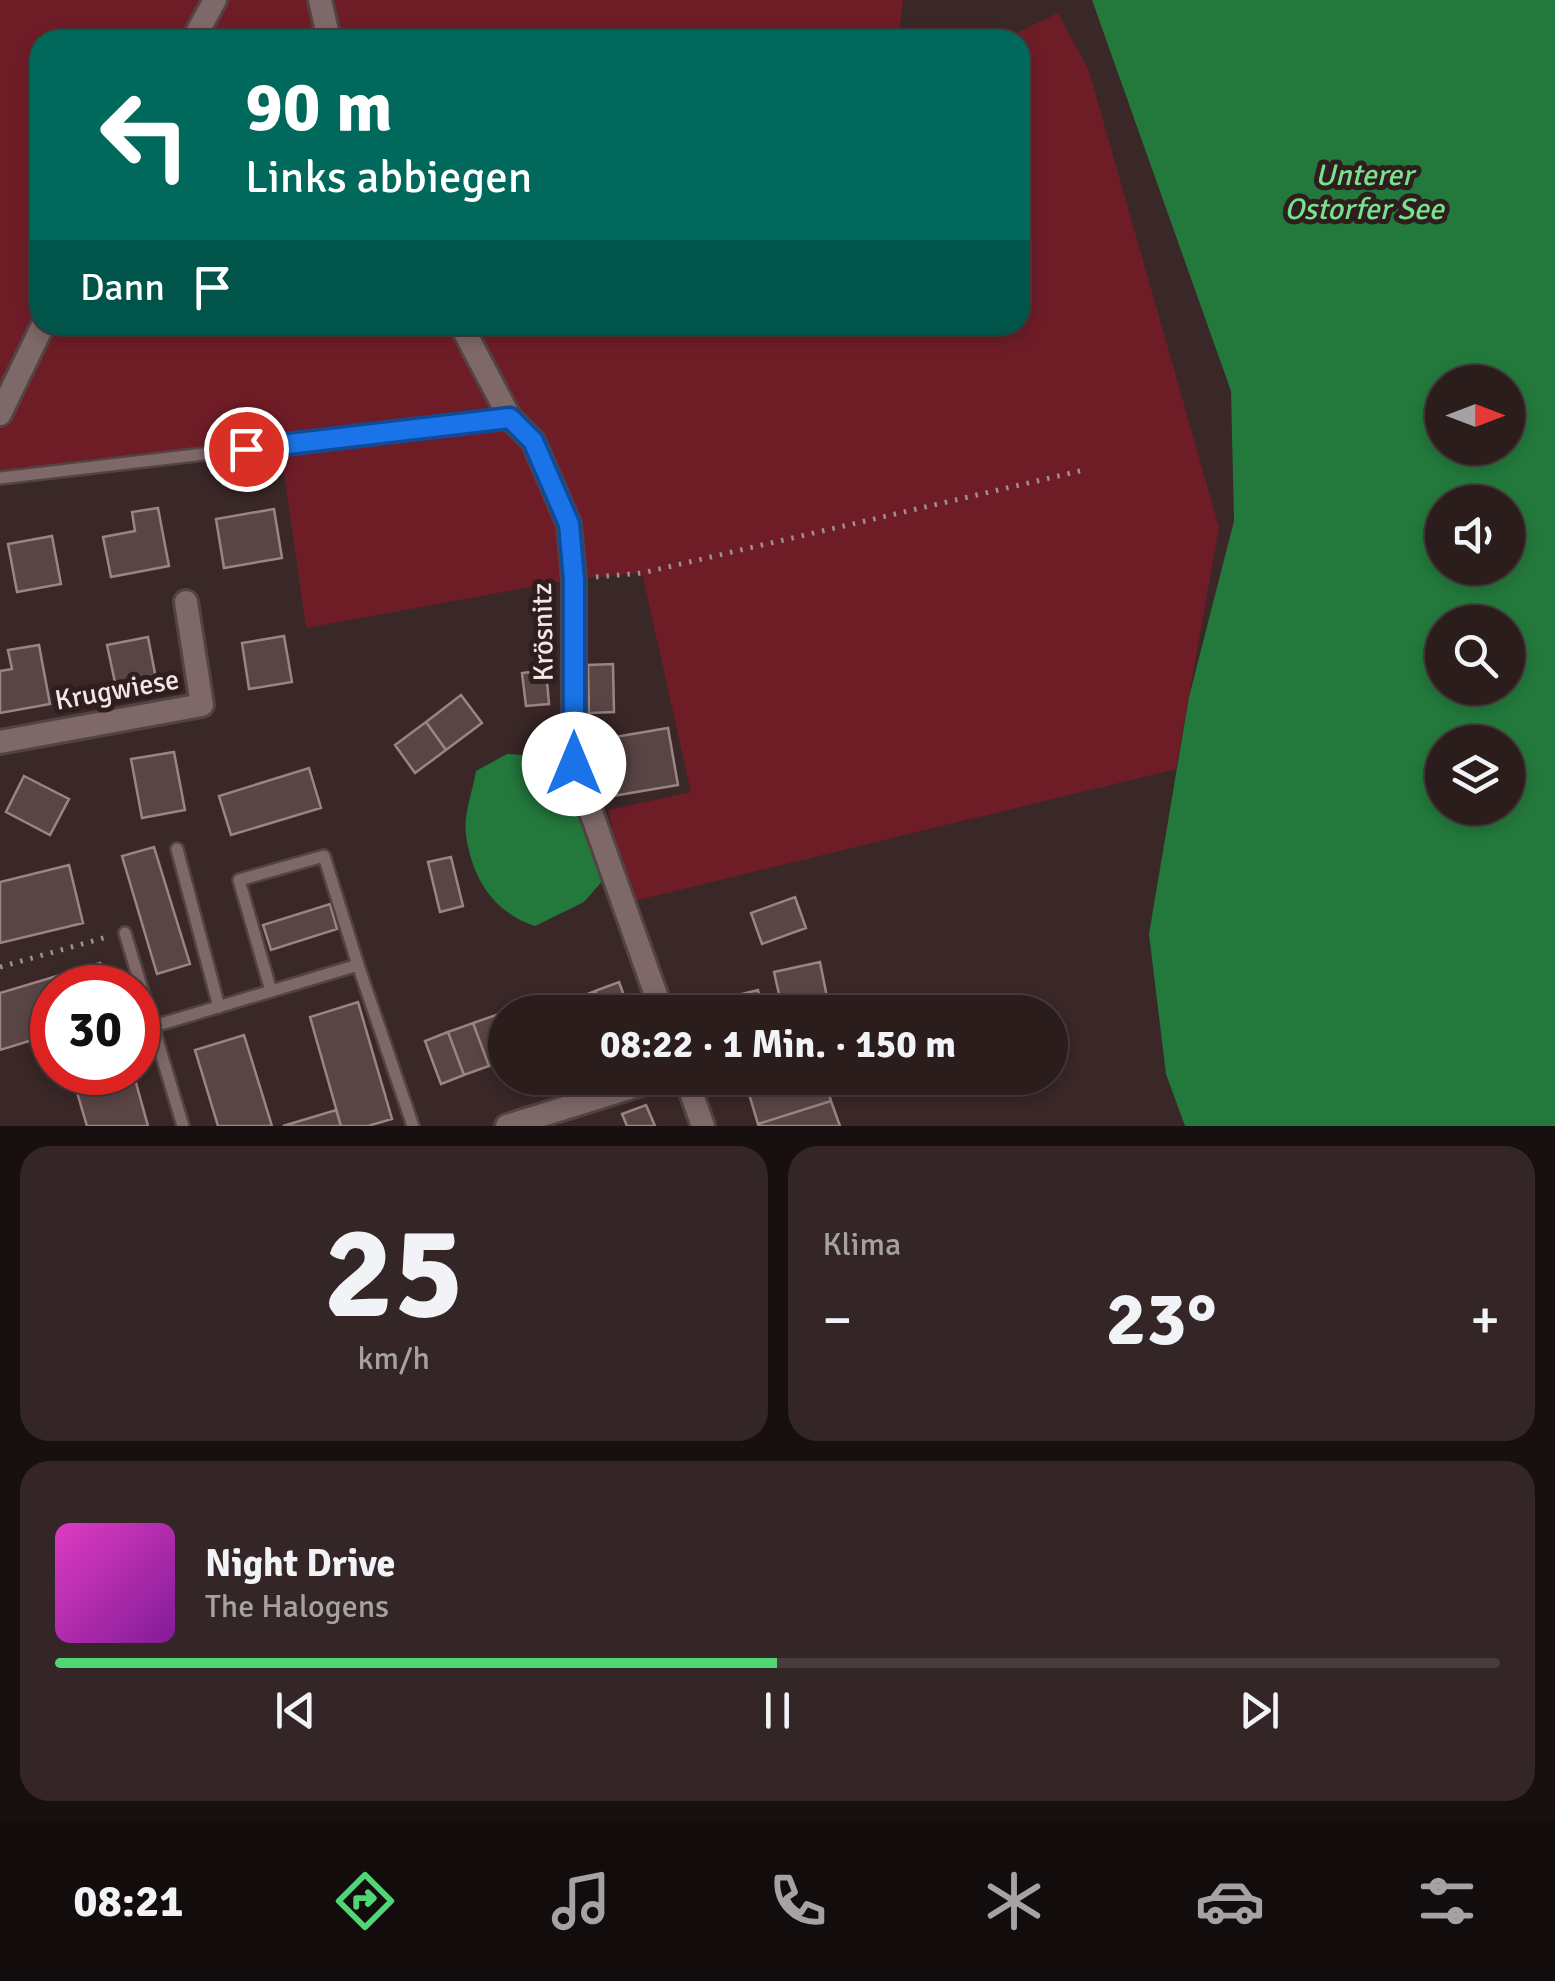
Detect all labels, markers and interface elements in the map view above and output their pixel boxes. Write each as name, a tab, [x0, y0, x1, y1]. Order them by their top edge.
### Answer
text: 90 m	[245, 64, 393, 150]
icon: left	[80, 70, 210, 200]
text: Links abbiegen	[245, 150, 532, 205]
water label: Unterer Ostorfer See	[1284, 157, 1446, 228]
icon: arrive	[185, 260, 240, 315]
text: Dann	[80, 264, 165, 311]
north arrow	[1425, 365, 1525, 465]
map controls	[1425, 365, 1525, 825]
pin	[204, 407, 289, 492]
icon: arrive	[219, 422, 274, 477]
button: sound	[1425, 485, 1525, 585]
street label: Krösnitz	[525, 582, 561, 682]
button: search	[1425, 605, 1525, 705]
street label: Krugwiese	[52, 662, 182, 718]
position arrow	[522, 712, 626, 816]
button: layers	[1425, 725, 1525, 825]
speed limit sign: 30	[30, 965, 160, 1095]
text: 08:22 · 1 Min. · 150 m	[600, 1021, 956, 1068]
text: 25	[324, 1194, 464, 1354]
text: Klima	[823, 1225, 901, 1264]
text: 23°	[1106, 1273, 1217, 1366]
text: −	[823, 1286, 852, 1354]
text: +	[1470, 1286, 1500, 1354]
text: km/h	[358, 1339, 430, 1378]
text: Night Drive	[205, 1540, 395, 1587]
text: The Halogens	[205, 1587, 389, 1626]
icon: previous	[268, 1683, 323, 1738]
icon: pause	[750, 1683, 805, 1738]
icon: next	[1232, 1683, 1287, 1738]
icon: directions	[330, 1866, 400, 1936]
icon: music	[546, 1866, 616, 1936]
icon: phone	[763, 1866, 833, 1936]
icon: climate	[979, 1866, 1049, 1936]
icon: car	[1195, 1866, 1265, 1936]
icon: filters	[1412, 1866, 1482, 1936]
text: 08:21	[73, 1874, 184, 1929]

